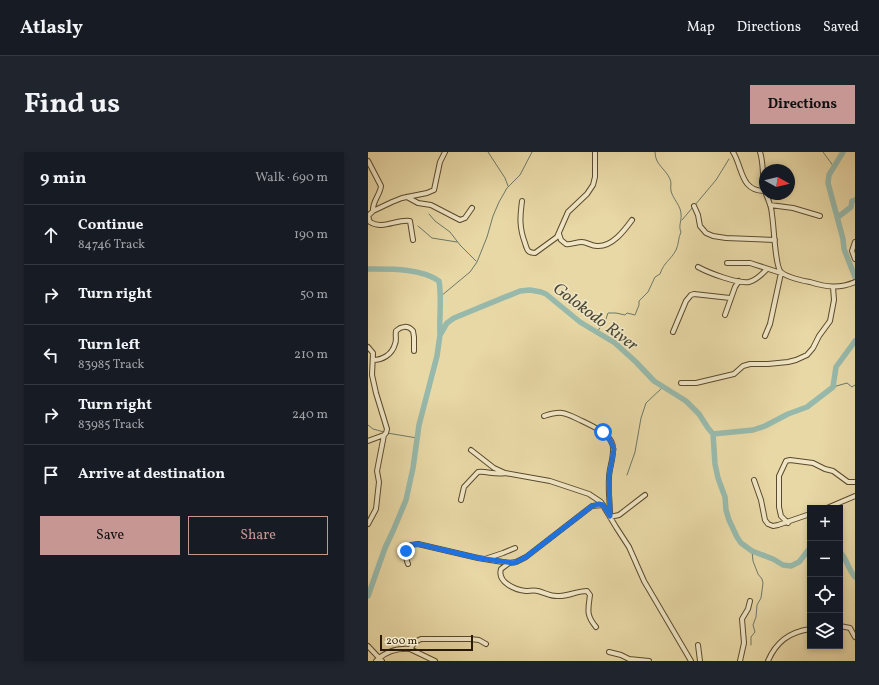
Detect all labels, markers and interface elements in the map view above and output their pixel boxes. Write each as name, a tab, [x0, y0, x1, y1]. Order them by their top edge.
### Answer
text: Atlasly	[20, 15, 83, 41]
text: Map	[687, 18, 715, 37]
text: Directions	[737, 18, 801, 37]
text: Saved	[823, 18, 859, 37]
text: Find us	[24, 85, 120, 124]
button: Directions	[750, 85, 855, 124]
north arrow	[759, 164, 795, 200]
text: 9 min	[40, 167, 86, 190]
text: Walk · 690 m	[255, 169, 328, 187]
text: Continue	[78, 215, 143, 236]
icon: ahead	[40, 224, 62, 246]
text: 190 m	[294, 226, 328, 244]
text: 84746 Track	[78, 236, 145, 254]
water label: Golokodo River	[548, 278, 643, 357]
icon: right	[40, 284, 62, 306]
text: Turn right	[78, 284, 152, 305]
text: 50 m	[300, 286, 328, 304]
text: Turn left	[78, 335, 140, 356]
icon: left	[40, 344, 62, 366]
text: 210 m	[294, 346, 328, 364]
text: 83985 Track	[78, 356, 144, 374]
text: Turn right	[78, 395, 152, 416]
icon: right	[40, 404, 62, 426]
text: 240 m	[292, 406, 328, 424]
text: 83985 Track	[78, 416, 144, 434]
route start	[594, 423, 612, 441]
icon: arrive	[40, 464, 62, 486]
text: Arrive at destination	[78, 464, 225, 485]
map controls	[807, 505, 843, 649]
button: +	[807, 505, 843, 541]
button: Save	[40, 516, 180, 555]
button: Share	[188, 516, 328, 555]
button: −	[807, 541, 843, 577]
route end	[397, 542, 415, 560]
button: locate	[807, 577, 843, 613]
button: layers	[807, 613, 843, 649]
scale bar	[380, 633, 473, 652]
text: 200 m	[386, 634, 417, 649]

